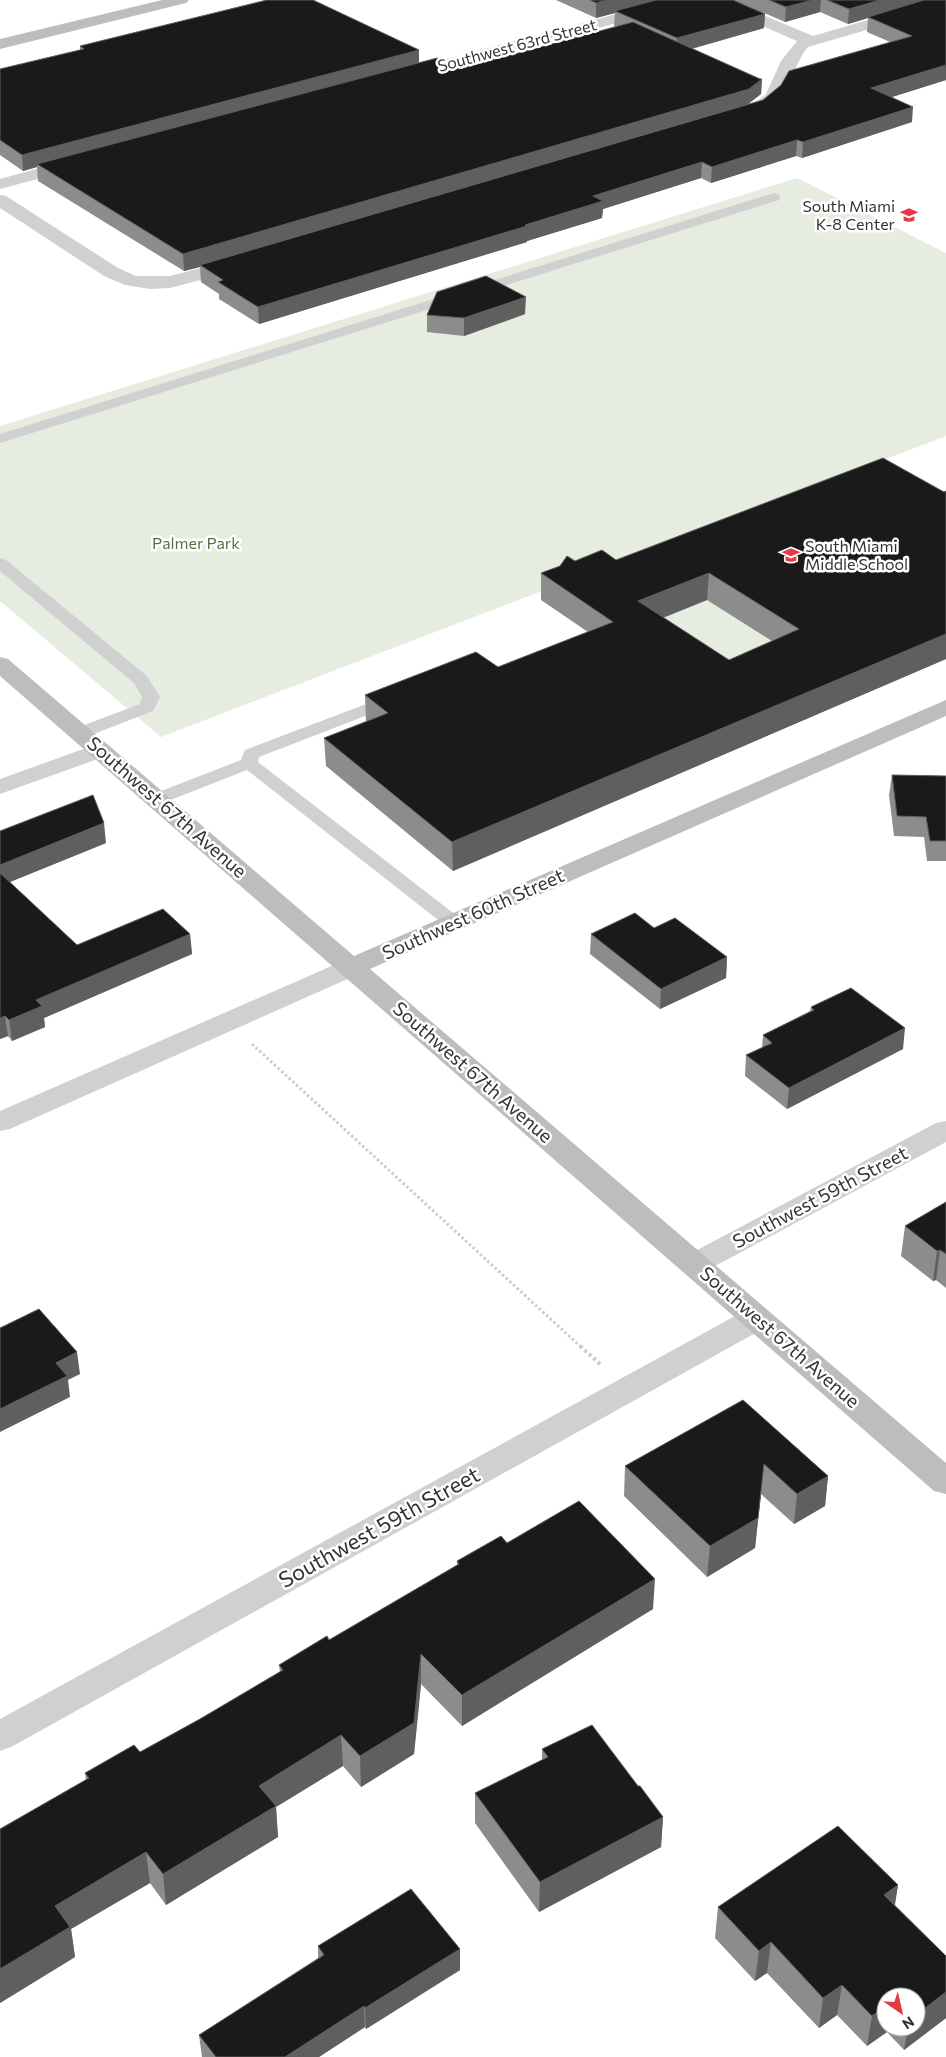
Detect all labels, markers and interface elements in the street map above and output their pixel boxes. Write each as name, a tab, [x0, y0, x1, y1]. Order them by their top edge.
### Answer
street label: Southwest 63rd Street	[435, 14, 599, 75]
place label: South Miami K-8 Center	[802, 196, 896, 233]
school or university icon: South Miami K-8 Center	[899, 205, 919, 225]
park label: Palmer Park	[152, 533, 240, 552]
place label: South Miami Middle School	[805, 536, 908, 573]
school or university icon: South Miami Middle School	[781, 545, 801, 565]
street label: Southwest 67th Avenue	[83, 731, 252, 882]
street label: Southwest 60th Street	[378, 863, 567, 964]
street label: Southwest 67th Avenue	[389, 996, 558, 1147]
street label: Southwest 59th Street	[728, 1141, 911, 1252]
street label: Southwest 67th Avenue	[696, 1261, 865, 1412]
street label: Southwest 59th Street	[273, 1460, 484, 1593]
north arrow	[876, 1987, 926, 2037]
text: N	[899, 2013, 918, 2033]

